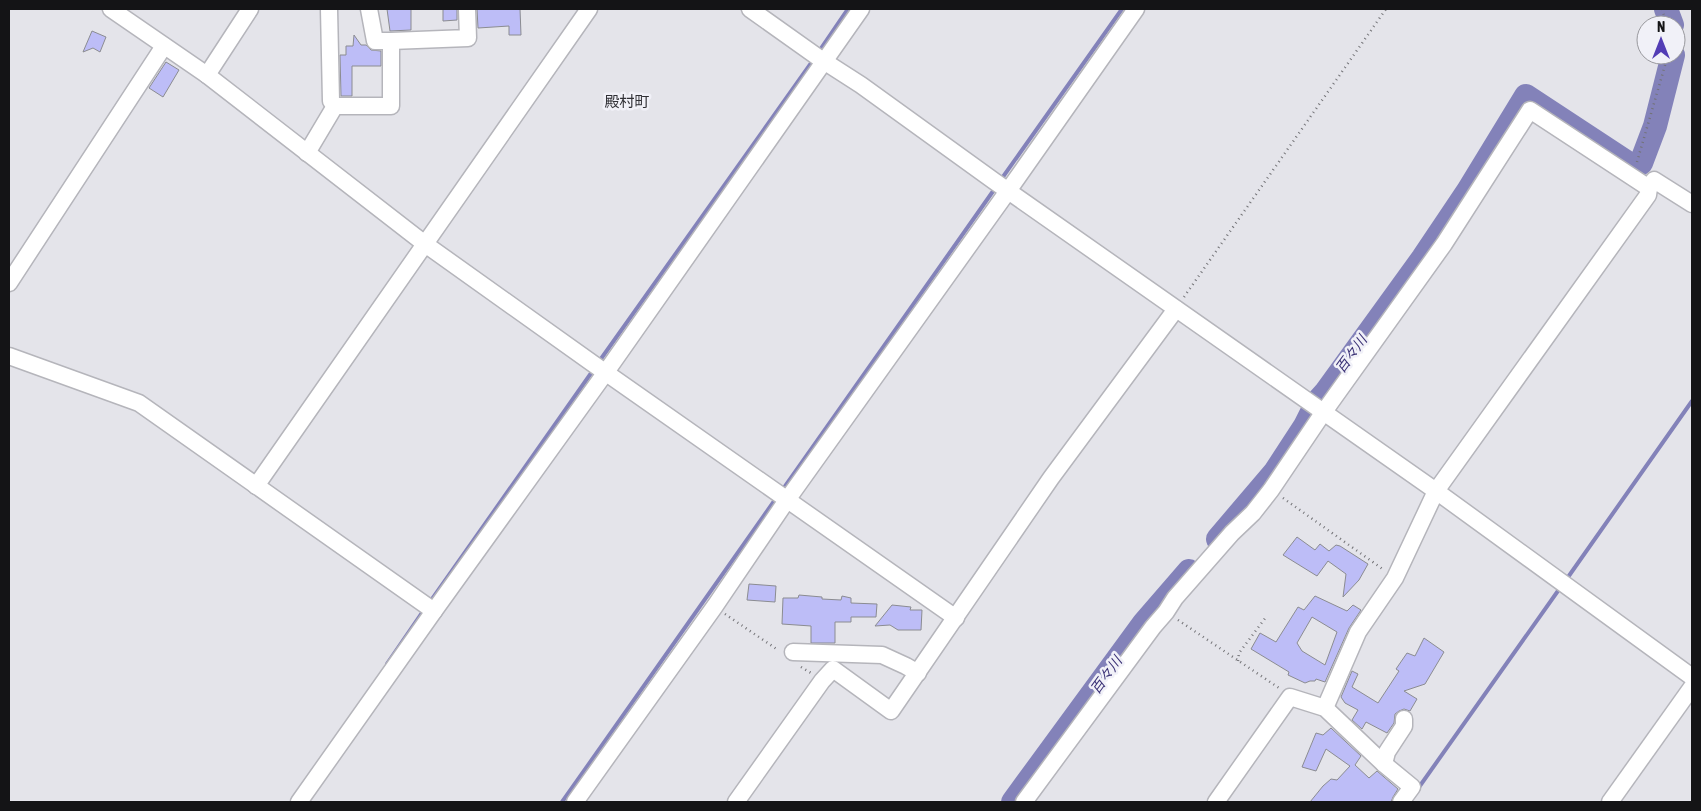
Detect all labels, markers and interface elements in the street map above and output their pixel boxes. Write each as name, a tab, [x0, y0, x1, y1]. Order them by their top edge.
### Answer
north arrow	[1636, 15, 1686, 65]
text: N	[1657, 19, 1665, 35]
district label: 殿村町	[604, 93, 650, 110]
water label: 百々川	[1332, 331, 1371, 376]
water label: 百々川	[1087, 652, 1126, 697]

